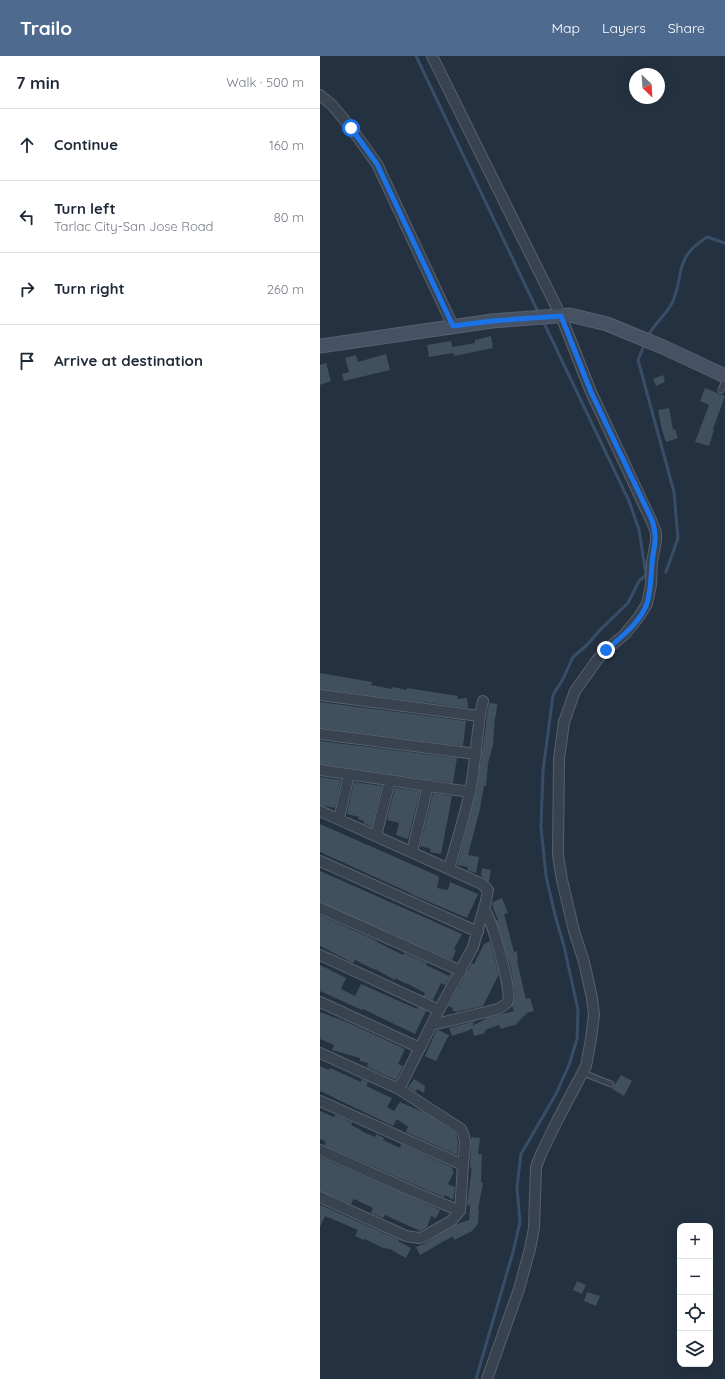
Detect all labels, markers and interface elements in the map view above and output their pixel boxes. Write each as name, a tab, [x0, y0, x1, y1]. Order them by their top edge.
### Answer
text: Trailo	[20, 16, 72, 40]
text: Map	[551, 19, 580, 37]
text: Layers	[602, 19, 646, 37]
text: Share	[668, 19, 705, 37]
north arrow	[629, 68, 665, 104]
text: 7 min	[16, 72, 60, 93]
text: Walk · 500 m	[226, 74, 304, 90]
route start	[342, 119, 360, 137]
icon: ahead	[16, 134, 38, 156]
text: Continue	[54, 135, 118, 154]
text: 160 m	[269, 137, 304, 153]
text: Turn left	[54, 199, 116, 218]
icon: left	[16, 206, 38, 228]
text: 80 m	[274, 209, 304, 225]
text: Tarlac City-San Jose Road	[54, 218, 214, 234]
icon: right	[16, 278, 38, 300]
text: Turn right	[54, 279, 125, 298]
text: 260 m	[267, 281, 304, 297]
icon: arrive	[16, 350, 38, 372]
text: Arrive at destination	[54, 351, 203, 370]
route end	[597, 641, 615, 659]
map controls	[677, 1223, 713, 1367]
button: +	[677, 1223, 713, 1259]
button: −	[677, 1259, 713, 1295]
button: locate	[677, 1295, 713, 1331]
button: layers	[677, 1331, 713, 1367]

